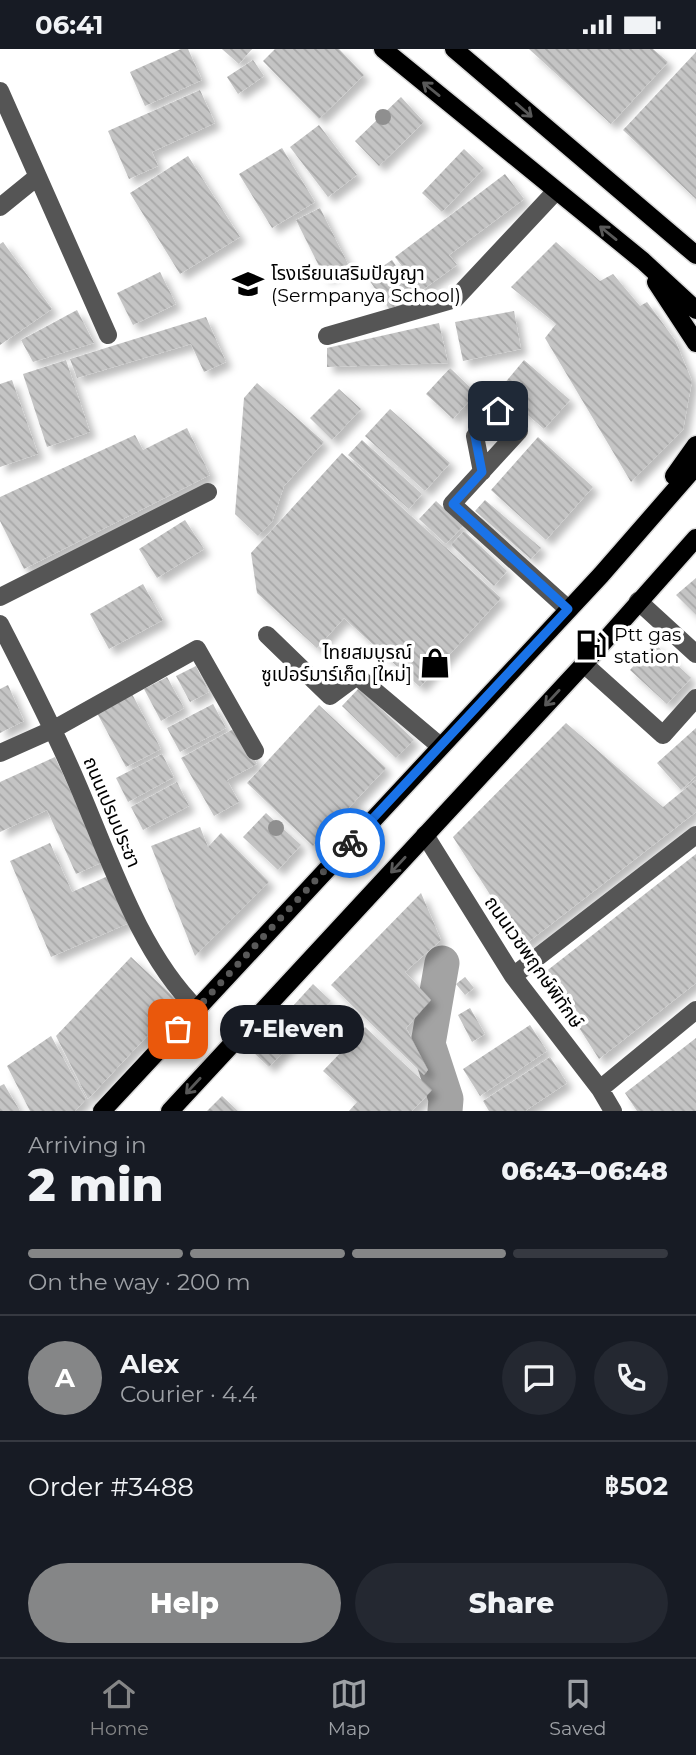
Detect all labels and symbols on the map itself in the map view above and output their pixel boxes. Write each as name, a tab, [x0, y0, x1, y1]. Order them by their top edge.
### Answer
one-way arrow	[423, 81, 441, 97]
one-way arrow	[515, 102, 533, 118]
one-way arrow	[599, 225, 617, 241]
place label: โรงเรียนเสริมปัญญา (Sermpanya School)	[271, 262, 461, 307]
school or university icon: โรงเรียนเสริมปัญญา (Sermpanya School)	[231, 267, 265, 301]
pin	[468, 381, 528, 441]
place label: Ptt gas station	[614, 623, 681, 668]
fuel station icon: Ptt gas station	[574, 628, 608, 662]
place label: ไทยสมบูรณ์ ซูเปอร์มาร์เก็ต [ใหม่]	[261, 641, 412, 687]
shop icon: ไทยสมบูรณ์ ซูเปอร์มาร์เก็ต [ใหม่]	[418, 646, 452, 680]
one-way arrow	[544, 689, 561, 706]
street label: ถนนเปรมประชา	[78, 753, 146, 871]
courier	[315, 808, 385, 878]
one-way arrow	[389, 856, 406, 873]
street label: ถนนเวชพฤกษ์พิทักษ์	[480, 891, 588, 1033]
pin	[148, 999, 208, 1059]
callout: 7-Eleven	[220, 1005, 364, 1053]
one-way arrow	[185, 1077, 201, 1095]

